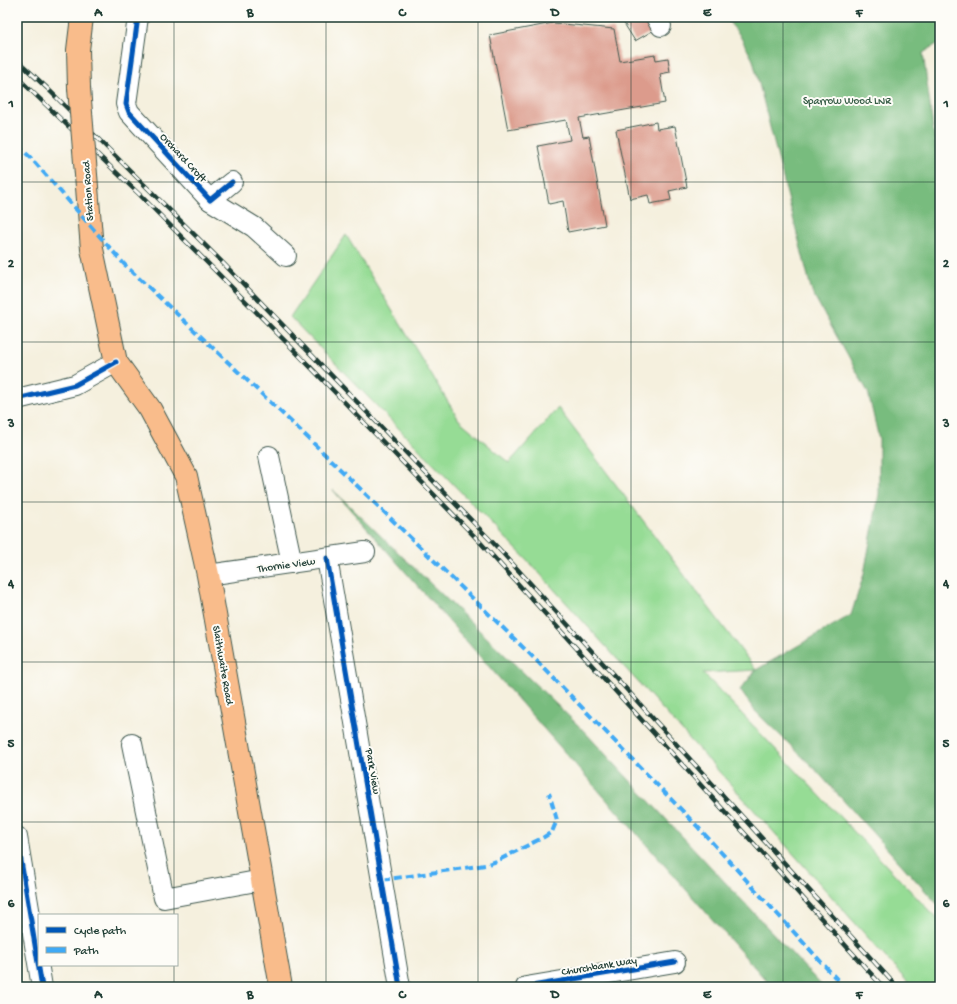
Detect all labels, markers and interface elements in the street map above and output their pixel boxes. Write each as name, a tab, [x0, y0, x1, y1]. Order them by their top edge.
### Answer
text: A	[93, 6, 103, 21]
text: B	[246, 6, 255, 21]
text: C	[397, 6, 407, 21]
text: D	[550, 6, 560, 21]
text: E	[703, 6, 712, 21]
text: F	[855, 6, 864, 21]
park label: Sparrow Wood LNR	[803, 96, 892, 108]
text: 1	[7, 97, 14, 112]
text: 1	[942, 97, 949, 112]
street label: Orchard Croft	[157, 131, 210, 186]
street label: Station Road	[81, 159, 97, 221]
text: 2	[8, 257, 15, 272]
text: 2	[943, 257, 950, 272]
text: 3	[7, 417, 15, 432]
text: 3	[942, 417, 950, 432]
street label: Thornie View	[256, 556, 316, 576]
text: 4	[7, 577, 15, 592]
text: 4	[942, 577, 950, 592]
street label: Slaithwaite Road	[209, 625, 235, 707]
text: 5	[8, 737, 15, 752]
text: 5	[943, 737, 950, 752]
street label: Park View	[362, 747, 382, 796]
text: 6	[8, 897, 15, 912]
text: 6	[943, 897, 950, 912]
legend	[38, 914, 178, 966]
text: Cycle path	[74, 925, 127, 939]
text: Path	[73, 945, 99, 959]
street label: Churchbank Way	[561, 955, 638, 979]
text: A	[93, 988, 103, 1003]
text: B	[246, 988, 255, 1003]
text: C	[397, 988, 407, 1003]
text: D	[550, 988, 560, 1003]
text: E	[703, 988, 712, 1003]
text: F	[855, 988, 864, 1003]

